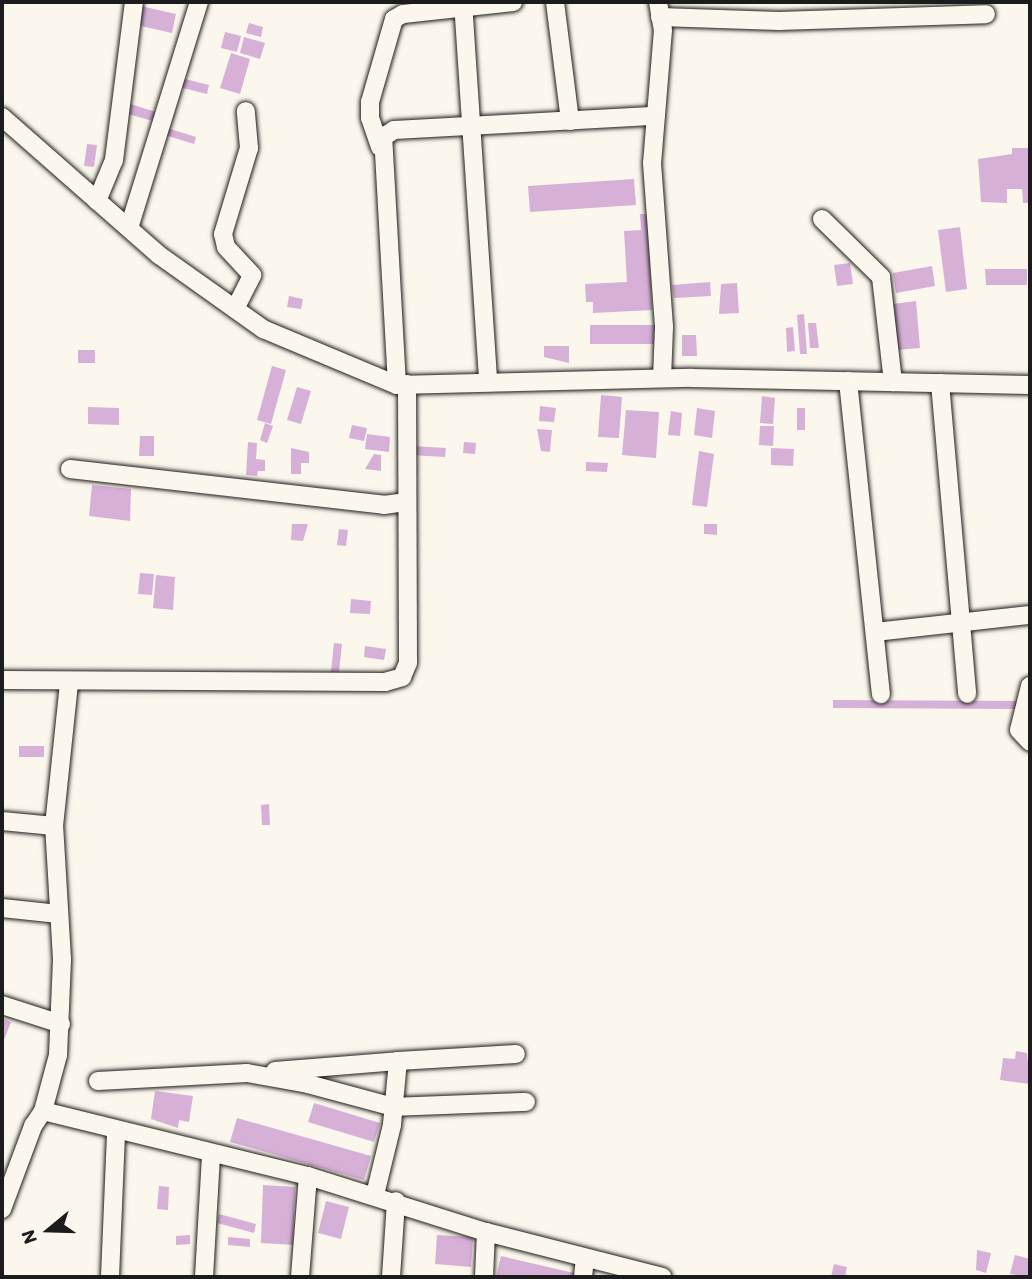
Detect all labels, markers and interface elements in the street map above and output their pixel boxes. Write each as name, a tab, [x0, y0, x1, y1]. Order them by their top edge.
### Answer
north arrow	[14, 1195, 84, 1265]
text: N	[16, 1227, 42, 1247]

